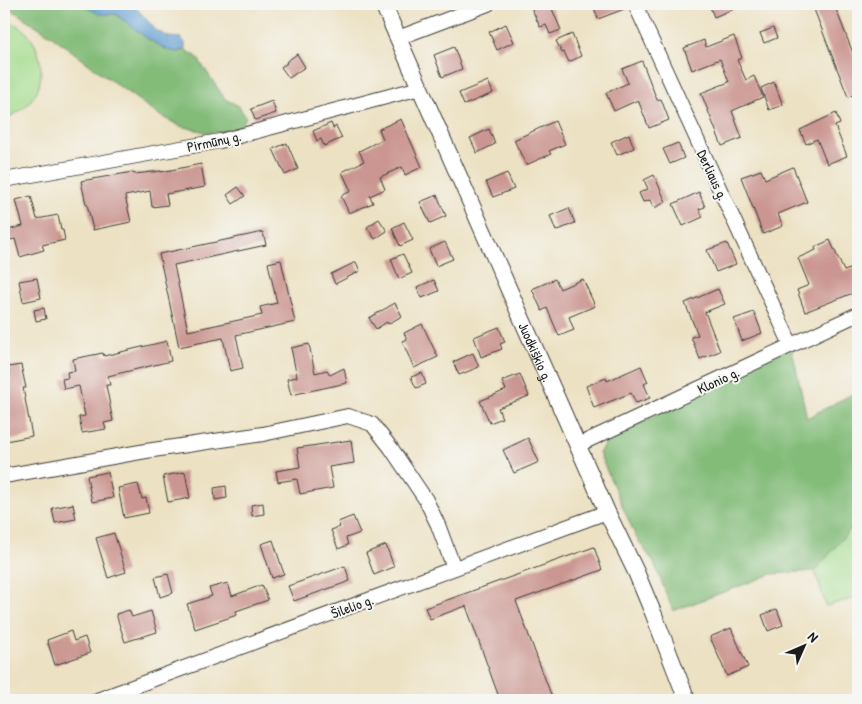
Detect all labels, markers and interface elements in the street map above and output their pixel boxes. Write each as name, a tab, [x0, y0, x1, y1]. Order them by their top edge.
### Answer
street label: Pirmūnų g.	[185, 126, 243, 157]
street label: Derliaus g.	[692, 147, 733, 204]
street label: Juodkiškio g.	[515, 319, 558, 385]
street label: Klonio g.	[694, 362, 742, 399]
street label: Šilelio g.	[328, 590, 376, 623]
north arrow	[780, 622, 830, 672]
text: N	[804, 627, 823, 646]

